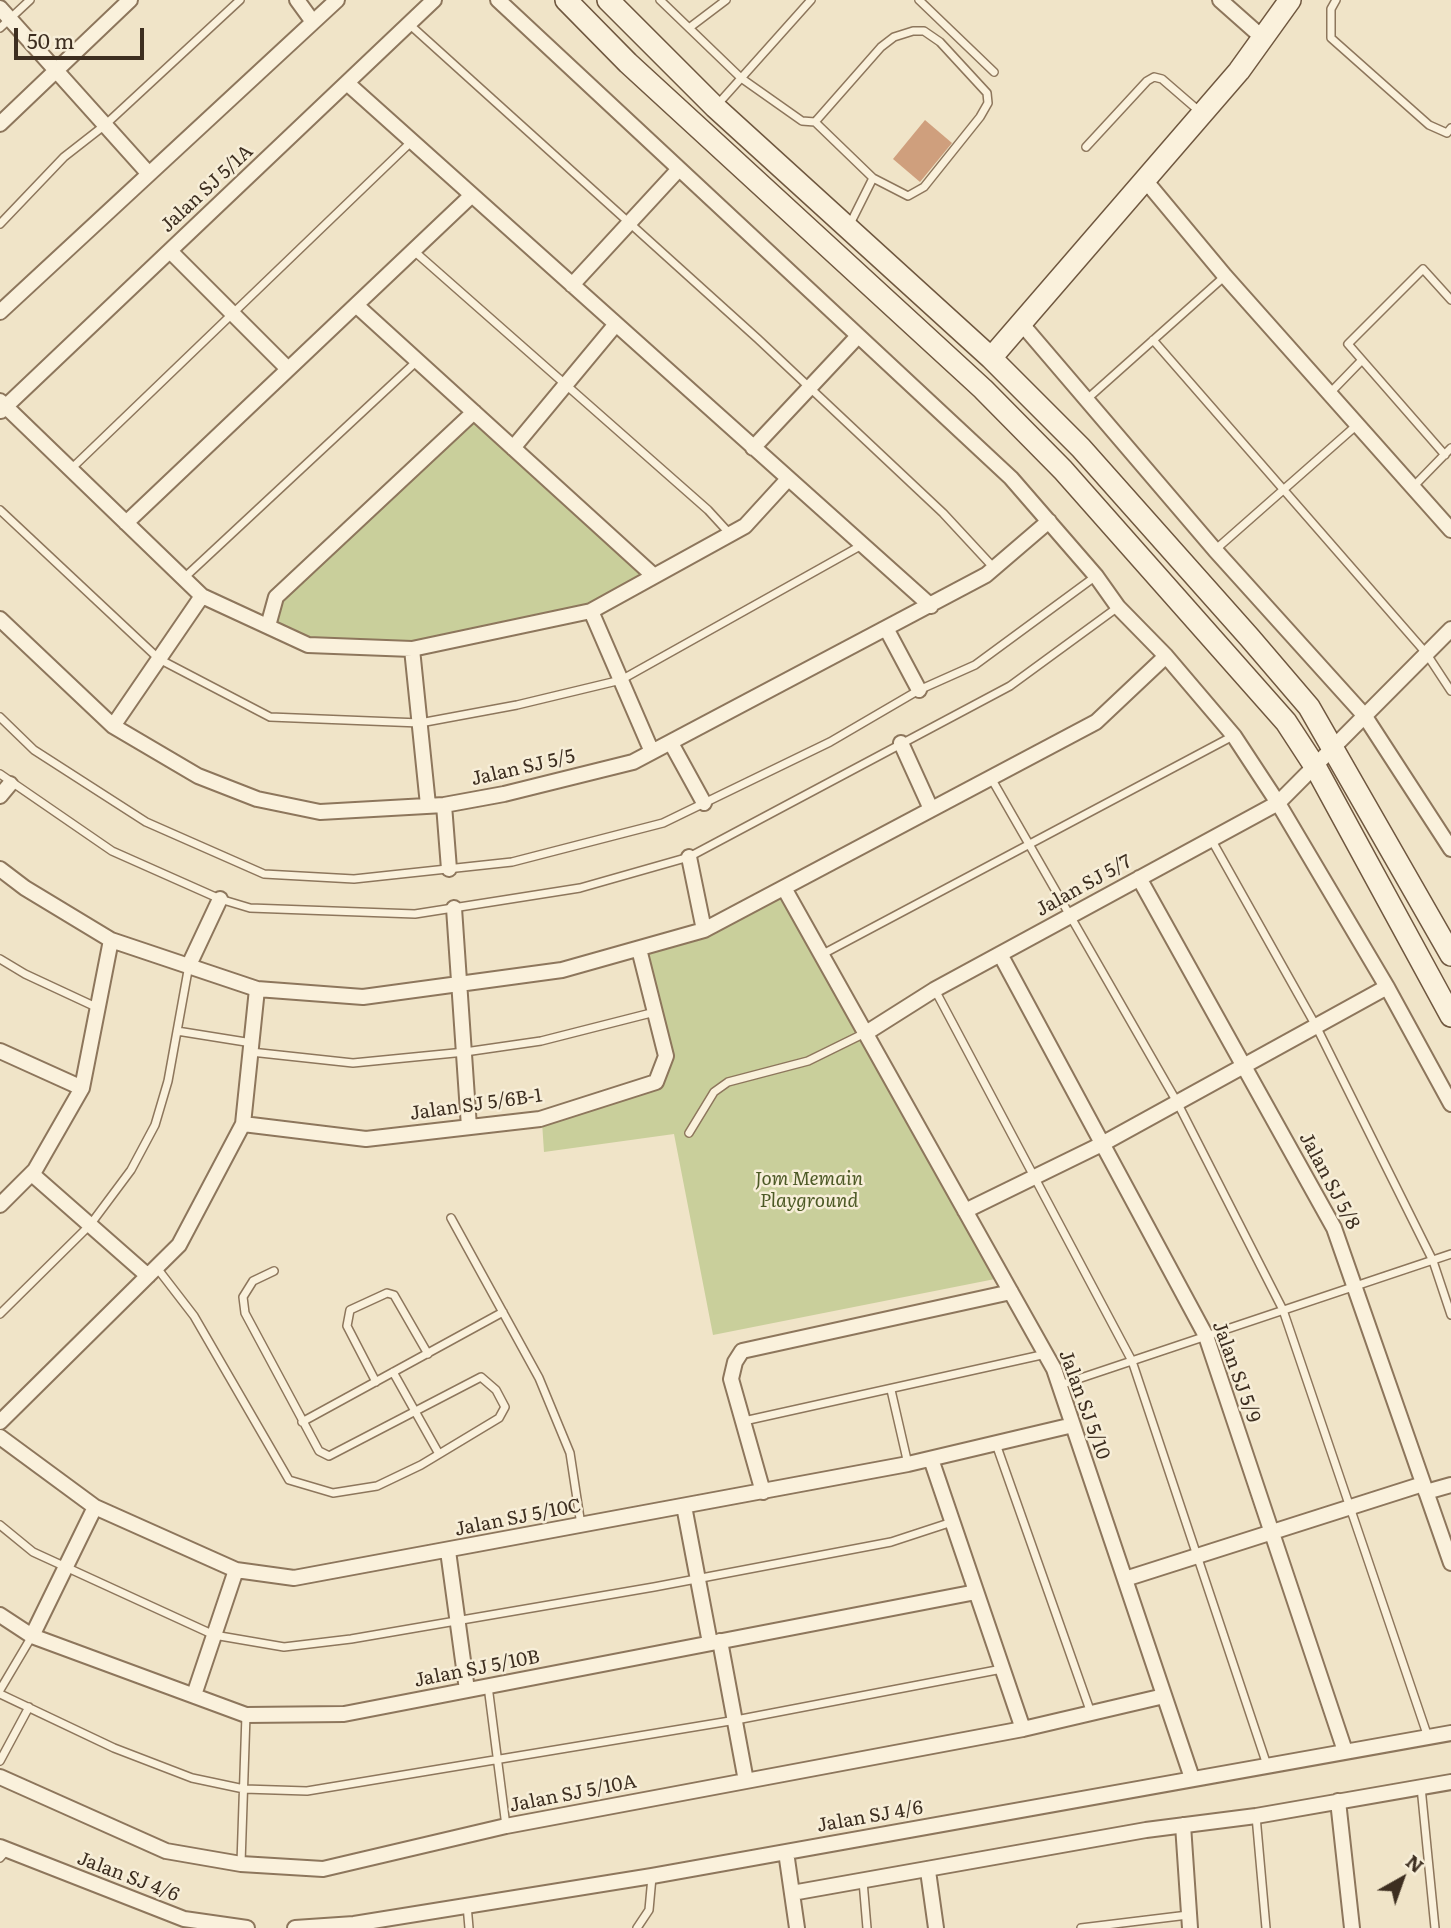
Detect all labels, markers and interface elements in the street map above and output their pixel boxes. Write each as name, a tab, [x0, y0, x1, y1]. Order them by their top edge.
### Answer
scale bar	[18, 14, 147, 58]
text: 50 m	[27, 24, 74, 55]
street label: Jalan SJ 5/1A	[156, 140, 258, 238]
street label: Jalan SJ 5/5	[469, 745, 577, 791]
street label: Jalan SJ 5/7	[1032, 850, 1136, 922]
street label: Jalan SJ 5/6B-1	[408, 1084, 544, 1126]
street label: Jalan SJ 5/8	[1294, 1129, 1364, 1233]
park label: Jom Memain Playground	[755, 1168, 863, 1212]
street label: Jalan SJ 5/9	[1207, 1318, 1265, 1426]
street label: Jalan SJ 5/10	[1054, 1347, 1114, 1463]
street label: Jalan SJ 5/10C	[453, 1495, 583, 1541]
street label: Jalan SJ 5/10B	[412, 1646, 542, 1692]
street label: Jalan SJ 5/10A	[508, 1771, 638, 1817]
street label: Jalan SJ 4/6	[815, 1796, 925, 1838]
north arrow	[1367, 1844, 1437, 1914]
street label: Jalan SJ 4/6	[74, 1847, 182, 1907]
text: N	[1400, 1847, 1431, 1879]

